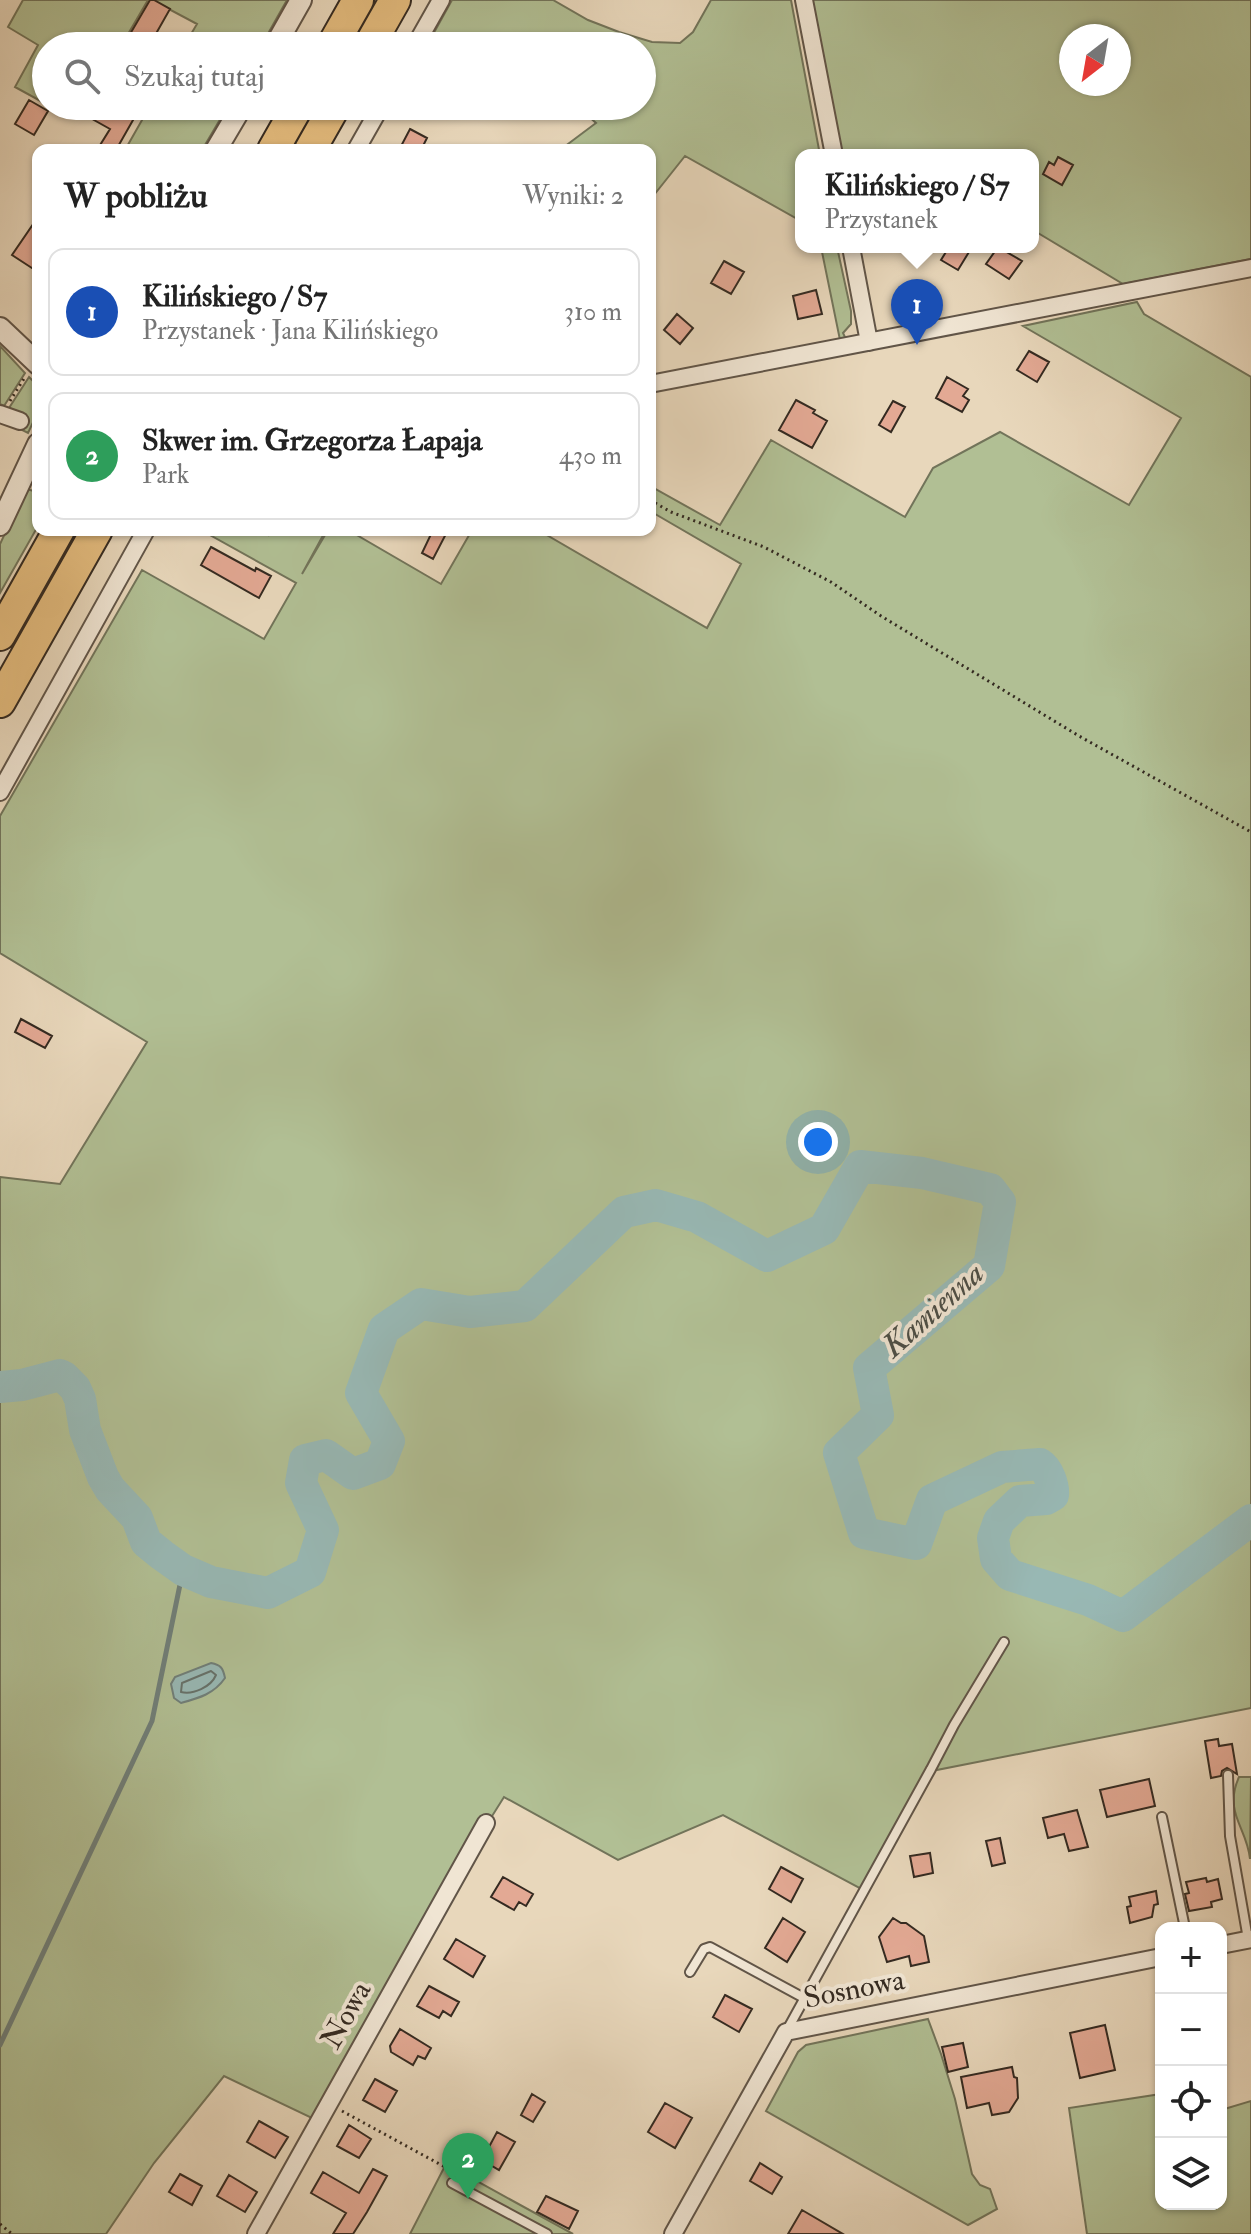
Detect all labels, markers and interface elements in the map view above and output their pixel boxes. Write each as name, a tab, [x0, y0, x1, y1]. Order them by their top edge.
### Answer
north arrow	[1059, 24, 1131, 96]
search box	[32, 32, 656, 120]
icon: search	[60, 54, 104, 98]
text: Szukaj tutaj	[124, 58, 265, 95]
popup	[795, 149, 1039, 253]
text: Kilińskiego / S7	[824, 167, 1010, 204]
text: W pobliżu	[64, 175, 208, 218]
text: Wyniki: 2	[522, 180, 624, 212]
text: Przystanek	[824, 204, 938, 236]
text: Kilińskiego / S7	[142, 278, 327, 315]
pin: 1	[891, 279, 943, 345]
text: 1	[87, 296, 97, 328]
text: 310 m	[564, 296, 622, 328]
text: Przystanek · Jana Kilińskiego	[142, 315, 438, 347]
text: Skwer im. Grzegorza Łapaja	[142, 422, 482, 459]
text: 2	[85, 440, 99, 472]
text: 430 m	[559, 440, 622, 472]
text: Park	[142, 459, 189, 491]
your location	[798, 1122, 838, 1162]
water label: Kamienna	[872, 1254, 992, 1368]
map controls	[1155, 1922, 1227, 2210]
button: +	[1155, 1922, 1227, 1994]
street label: Sosnowa	[800, 1961, 908, 2017]
street label: Nowa	[313, 1974, 380, 2055]
button: −	[1155, 1994, 1227, 2066]
button: locate	[1155, 2066, 1227, 2138]
pin: 2	[442, 2133, 494, 2199]
button: layers	[1155, 2138, 1227, 2210]

